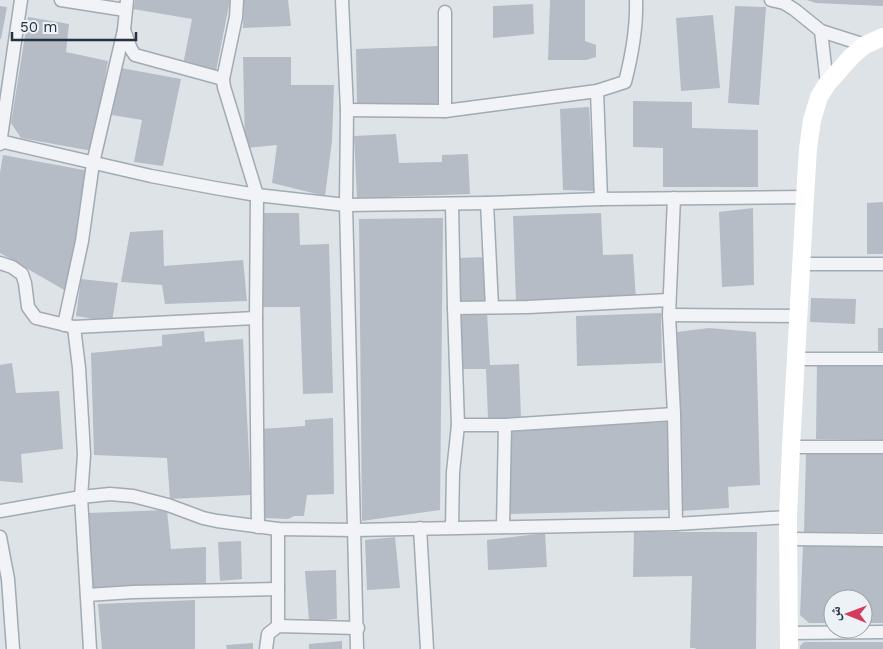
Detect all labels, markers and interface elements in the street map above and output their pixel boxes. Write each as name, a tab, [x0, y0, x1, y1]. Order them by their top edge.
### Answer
scale bar	[12, 10, 136, 42]
text: 50 m	[20, 18, 57, 36]
north arrow	[823, 589, 873, 639]
text: ش	[827, 606, 844, 621]

